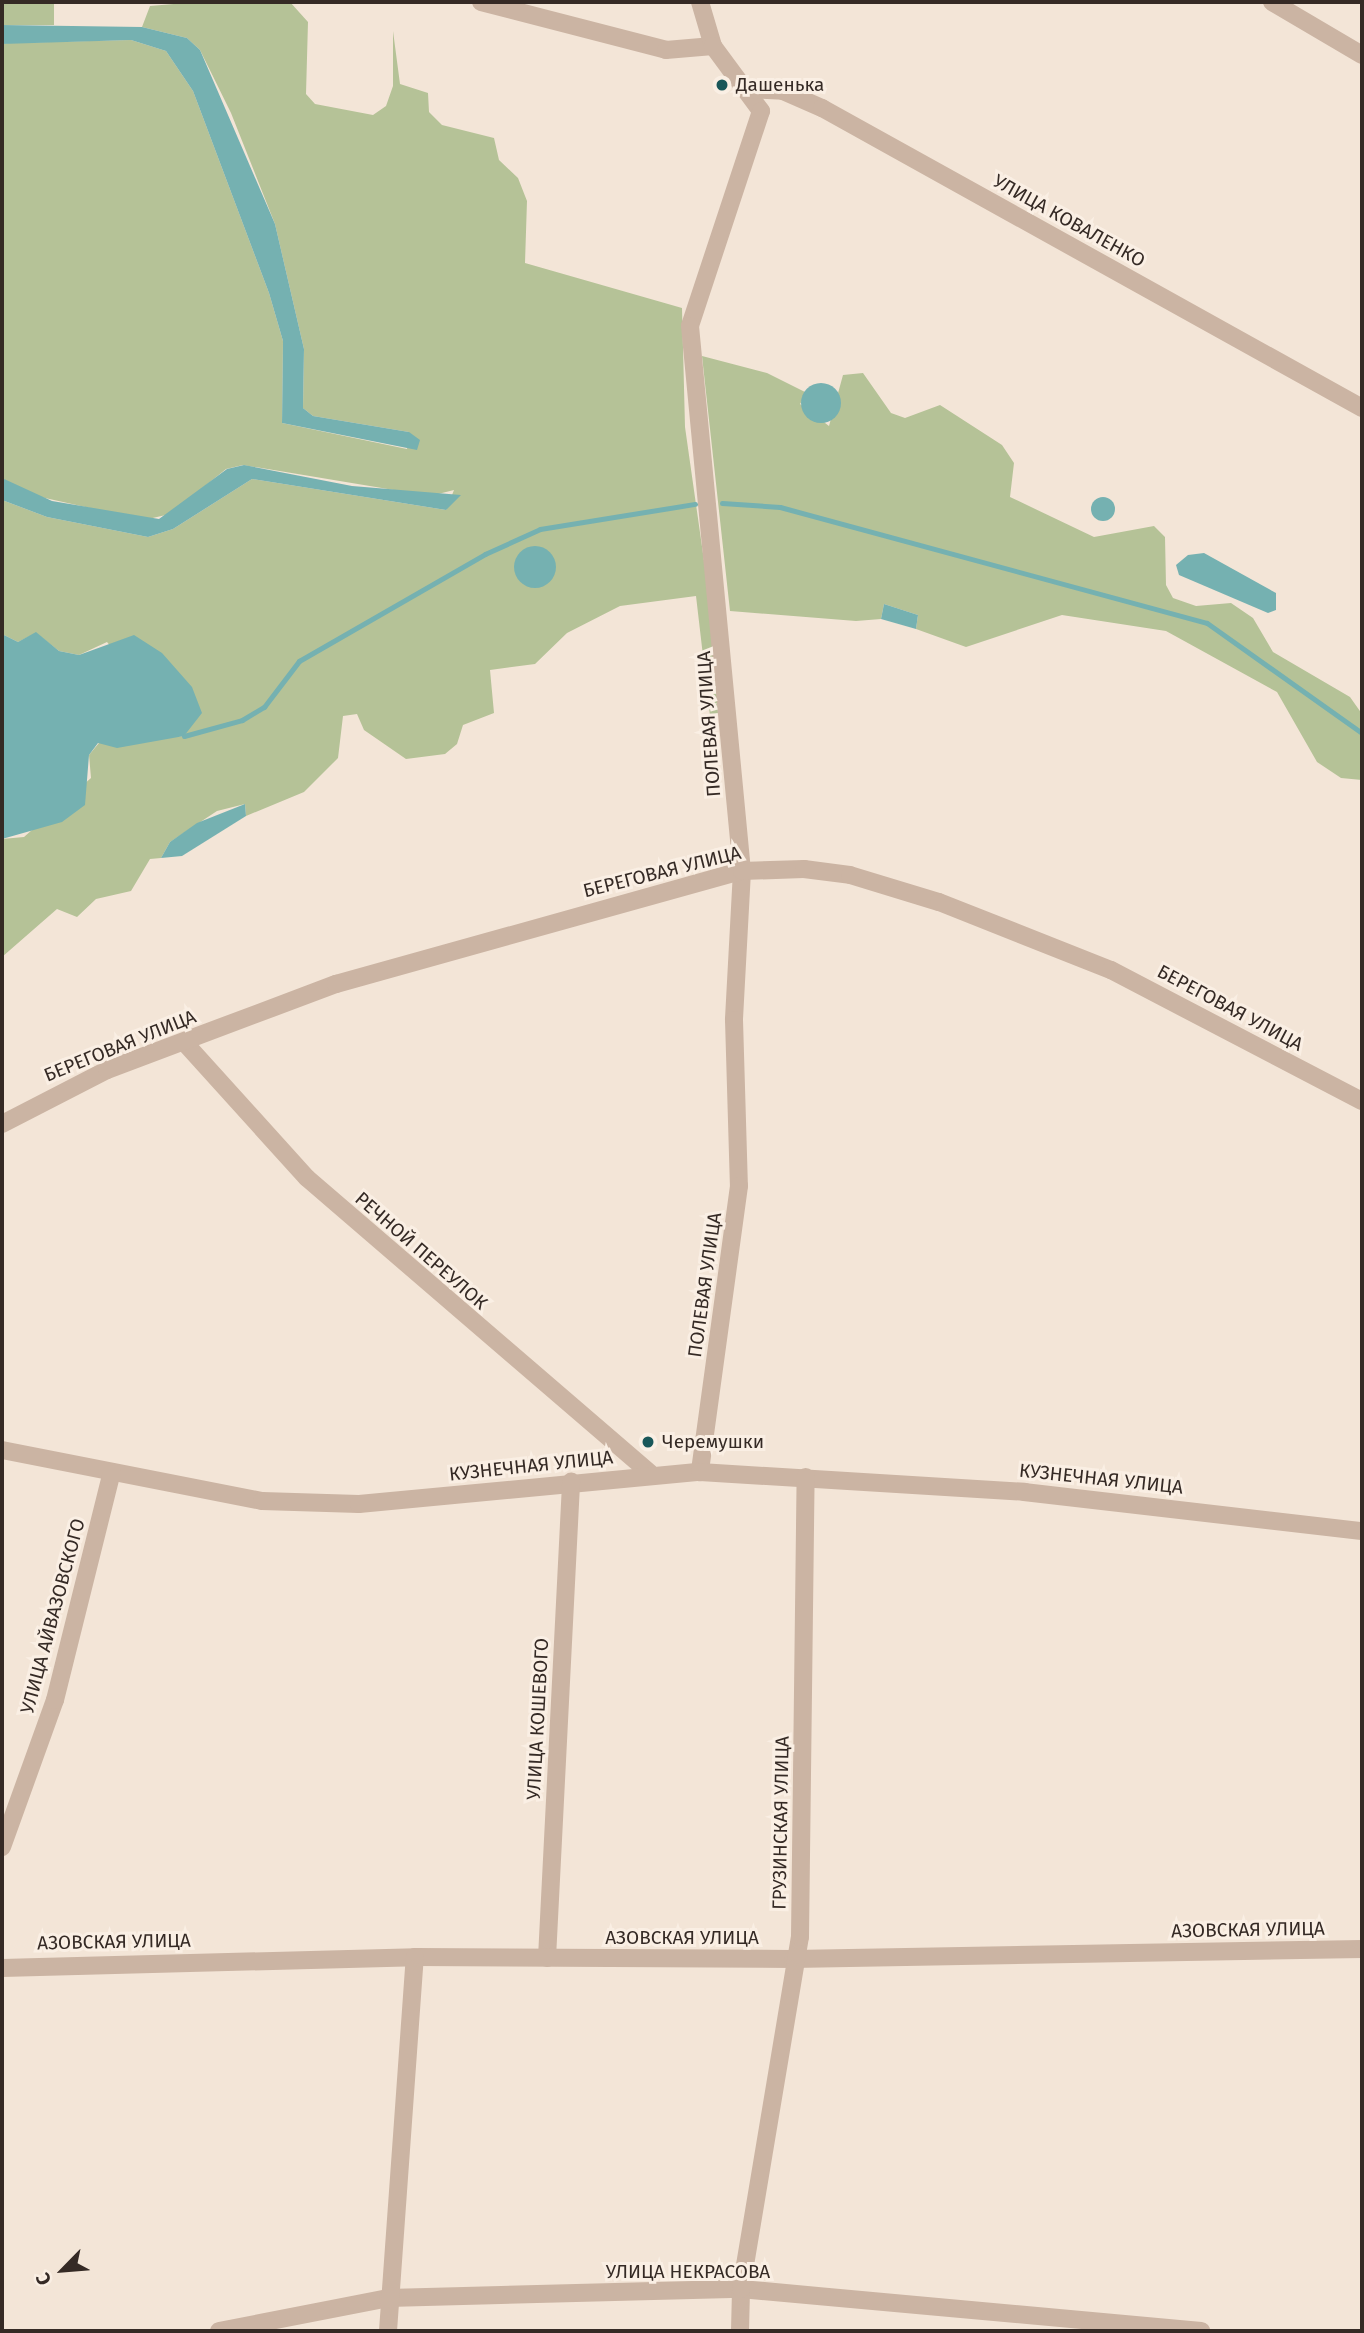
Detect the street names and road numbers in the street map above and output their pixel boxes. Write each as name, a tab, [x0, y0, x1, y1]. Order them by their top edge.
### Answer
street label: УЛИЦА КОВАЛЕНКО	[989, 170, 1149, 272]
street label: ПОЛЕВАЯ УЛИЦА	[693, 650, 725, 798]
street label: БЕРЕГОВАЯ УЛИЦА	[581, 841, 743, 903]
street label: БЕРЕГОВАЯ УЛИЦА	[1153, 960, 1307, 1056]
street label: БЕРЕГОВАЯ УЛИЦА	[41, 1005, 199, 1087]
street label: РЕЧНОЙ ПЕРЕУЛОК	[350, 1187, 492, 1315]
street label: ПОЛЕВАЯ УЛИЦА	[684, 1211, 726, 1359]
street label: КУЗНЕЧНАЯ УЛИЦА	[448, 1446, 614, 1486]
street label: КУЗНЕЧНАЯ УЛИЦА	[1018, 1459, 1184, 1499]
street label: УЛИЦА АЙВАЗОВСКОГО	[16, 1516, 90, 1716]
street label: УЛИЦА КОШЕВОГО	[522, 1637, 554, 1801]
street label: ГРУЗИНСКАЯ УЛИЦА	[768, 1736, 794, 1910]
street label: АЗОВСКАЯ УЛИЦА	[1171, 1917, 1325, 1943]
street label: АЗОВСКАЯ УЛИЦА	[605, 1927, 759, 1949]
street label: АЗОВСКАЯ УЛИЦА	[37, 1929, 191, 1955]
street label: УЛИЦА НЕКРАСОВА	[606, 2261, 770, 2283]

